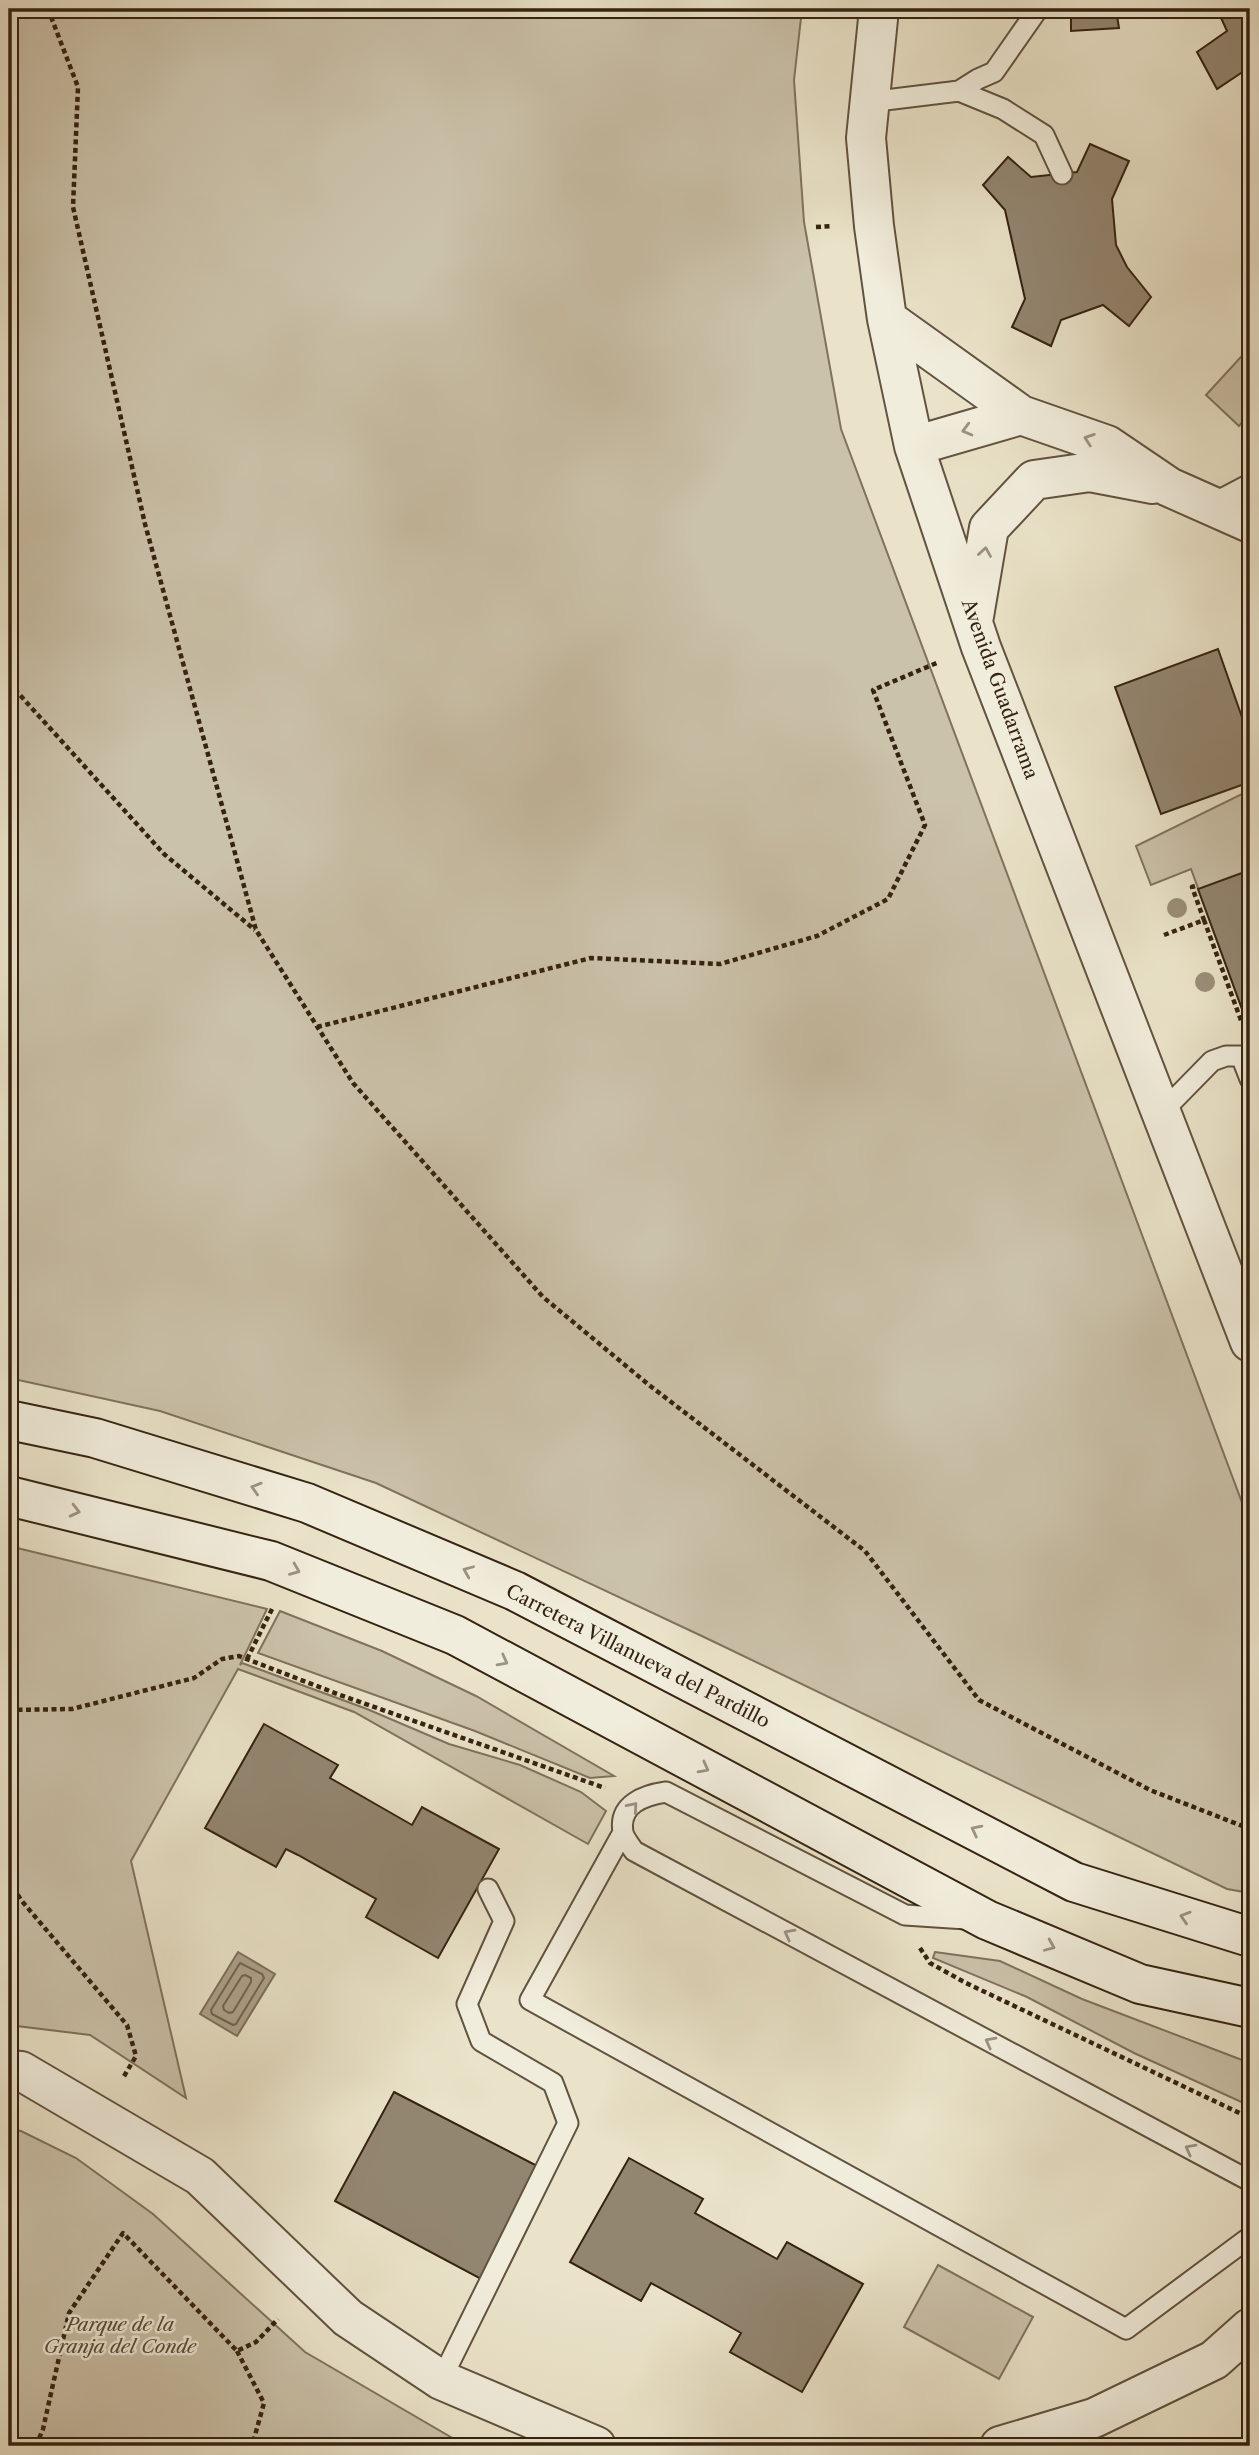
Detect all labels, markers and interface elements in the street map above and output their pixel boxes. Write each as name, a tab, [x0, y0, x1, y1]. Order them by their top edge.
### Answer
one-way arrow	[962, 422, 974, 436]
one-way arrow	[1084, 433, 1096, 447]
one-way arrow	[977, 546, 992, 558]
street label: Avenida Guadarrama	[956, 595, 1043, 782]
one-way arrow	[250, 1481, 262, 1496]
one-way arrow	[69, 1503, 81, 1517]
one-way arrow	[288, 1562, 300, 1576]
one-way arrow	[462, 1565, 475, 1579]
street label: Carretera Villanueva del Pardillo	[502, 1579, 774, 1733]
one-way arrow	[496, 1652, 508, 1666]
one-way arrow	[697, 1760, 709, 1773]
one-way arrow	[625, 1802, 637, 1815]
one-way arrow	[970, 1825, 983, 1839]
one-way arrow	[1179, 1910, 1191, 1925]
one-way arrow	[784, 1929, 796, 1942]
one-way arrow	[1043, 1938, 1055, 1952]
one-way arrow	[984, 2036, 997, 2050]
one-way arrow	[1185, 2144, 1197, 2157]
park label: Parque de la Granja del Conde	[44, 2313, 197, 2358]

